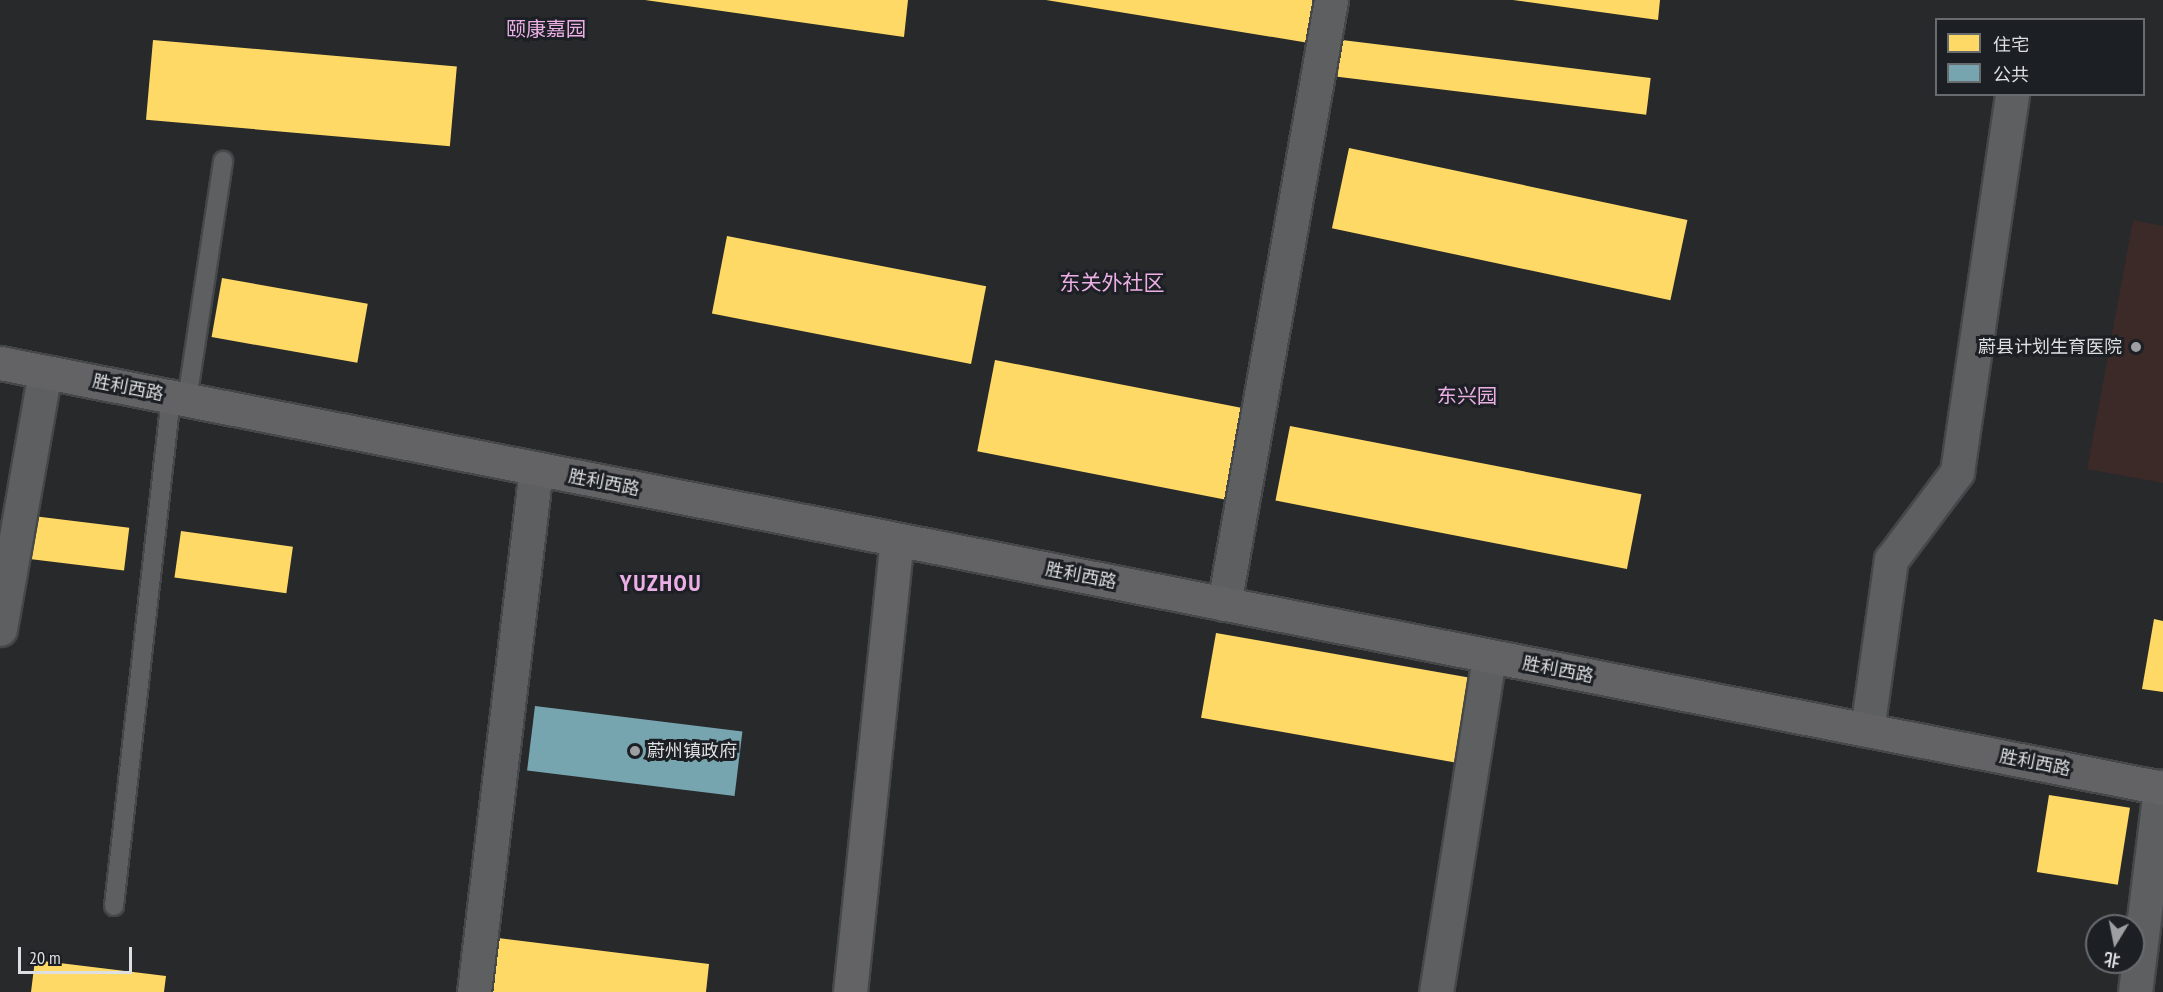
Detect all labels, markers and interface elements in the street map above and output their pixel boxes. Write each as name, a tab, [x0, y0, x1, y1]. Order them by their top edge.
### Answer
district label: 颐康嘉园	[506, 17, 586, 41]
legend	[1935, 18, 2145, 96]
text: 住宅	[1993, 33, 2029, 56]
text: 公共	[1993, 63, 2029, 86]
district label: 东关外社区	[1060, 270, 1164, 296]
place label: 蔚县计划生育医院	[1978, 336, 2122, 358]
marker: 蔚县计划生育医院	[2127, 338, 2145, 356]
street label: 胜利西路	[91, 371, 165, 405]
district label: 东兴园	[1437, 384, 1497, 408]
street label: 胜利西路	[567, 466, 641, 500]
street label: 胜利西路	[1044, 559, 1118, 593]
district label: YUZHOU	[620, 569, 702, 597]
street label: 胜利西路	[1521, 653, 1595, 687]
place label: 蔚州镇政府	[647, 740, 737, 762]
marker: 蔚州镇政府	[628, 744, 642, 758]
street label: 胜利西路	[1998, 746, 2072, 780]
north arrow	[2085, 914, 2145, 974]
scale bar	[21, 935, 135, 973]
text: 20 m	[29, 946, 61, 969]
text: 北	[2103, 949, 2122, 971]

